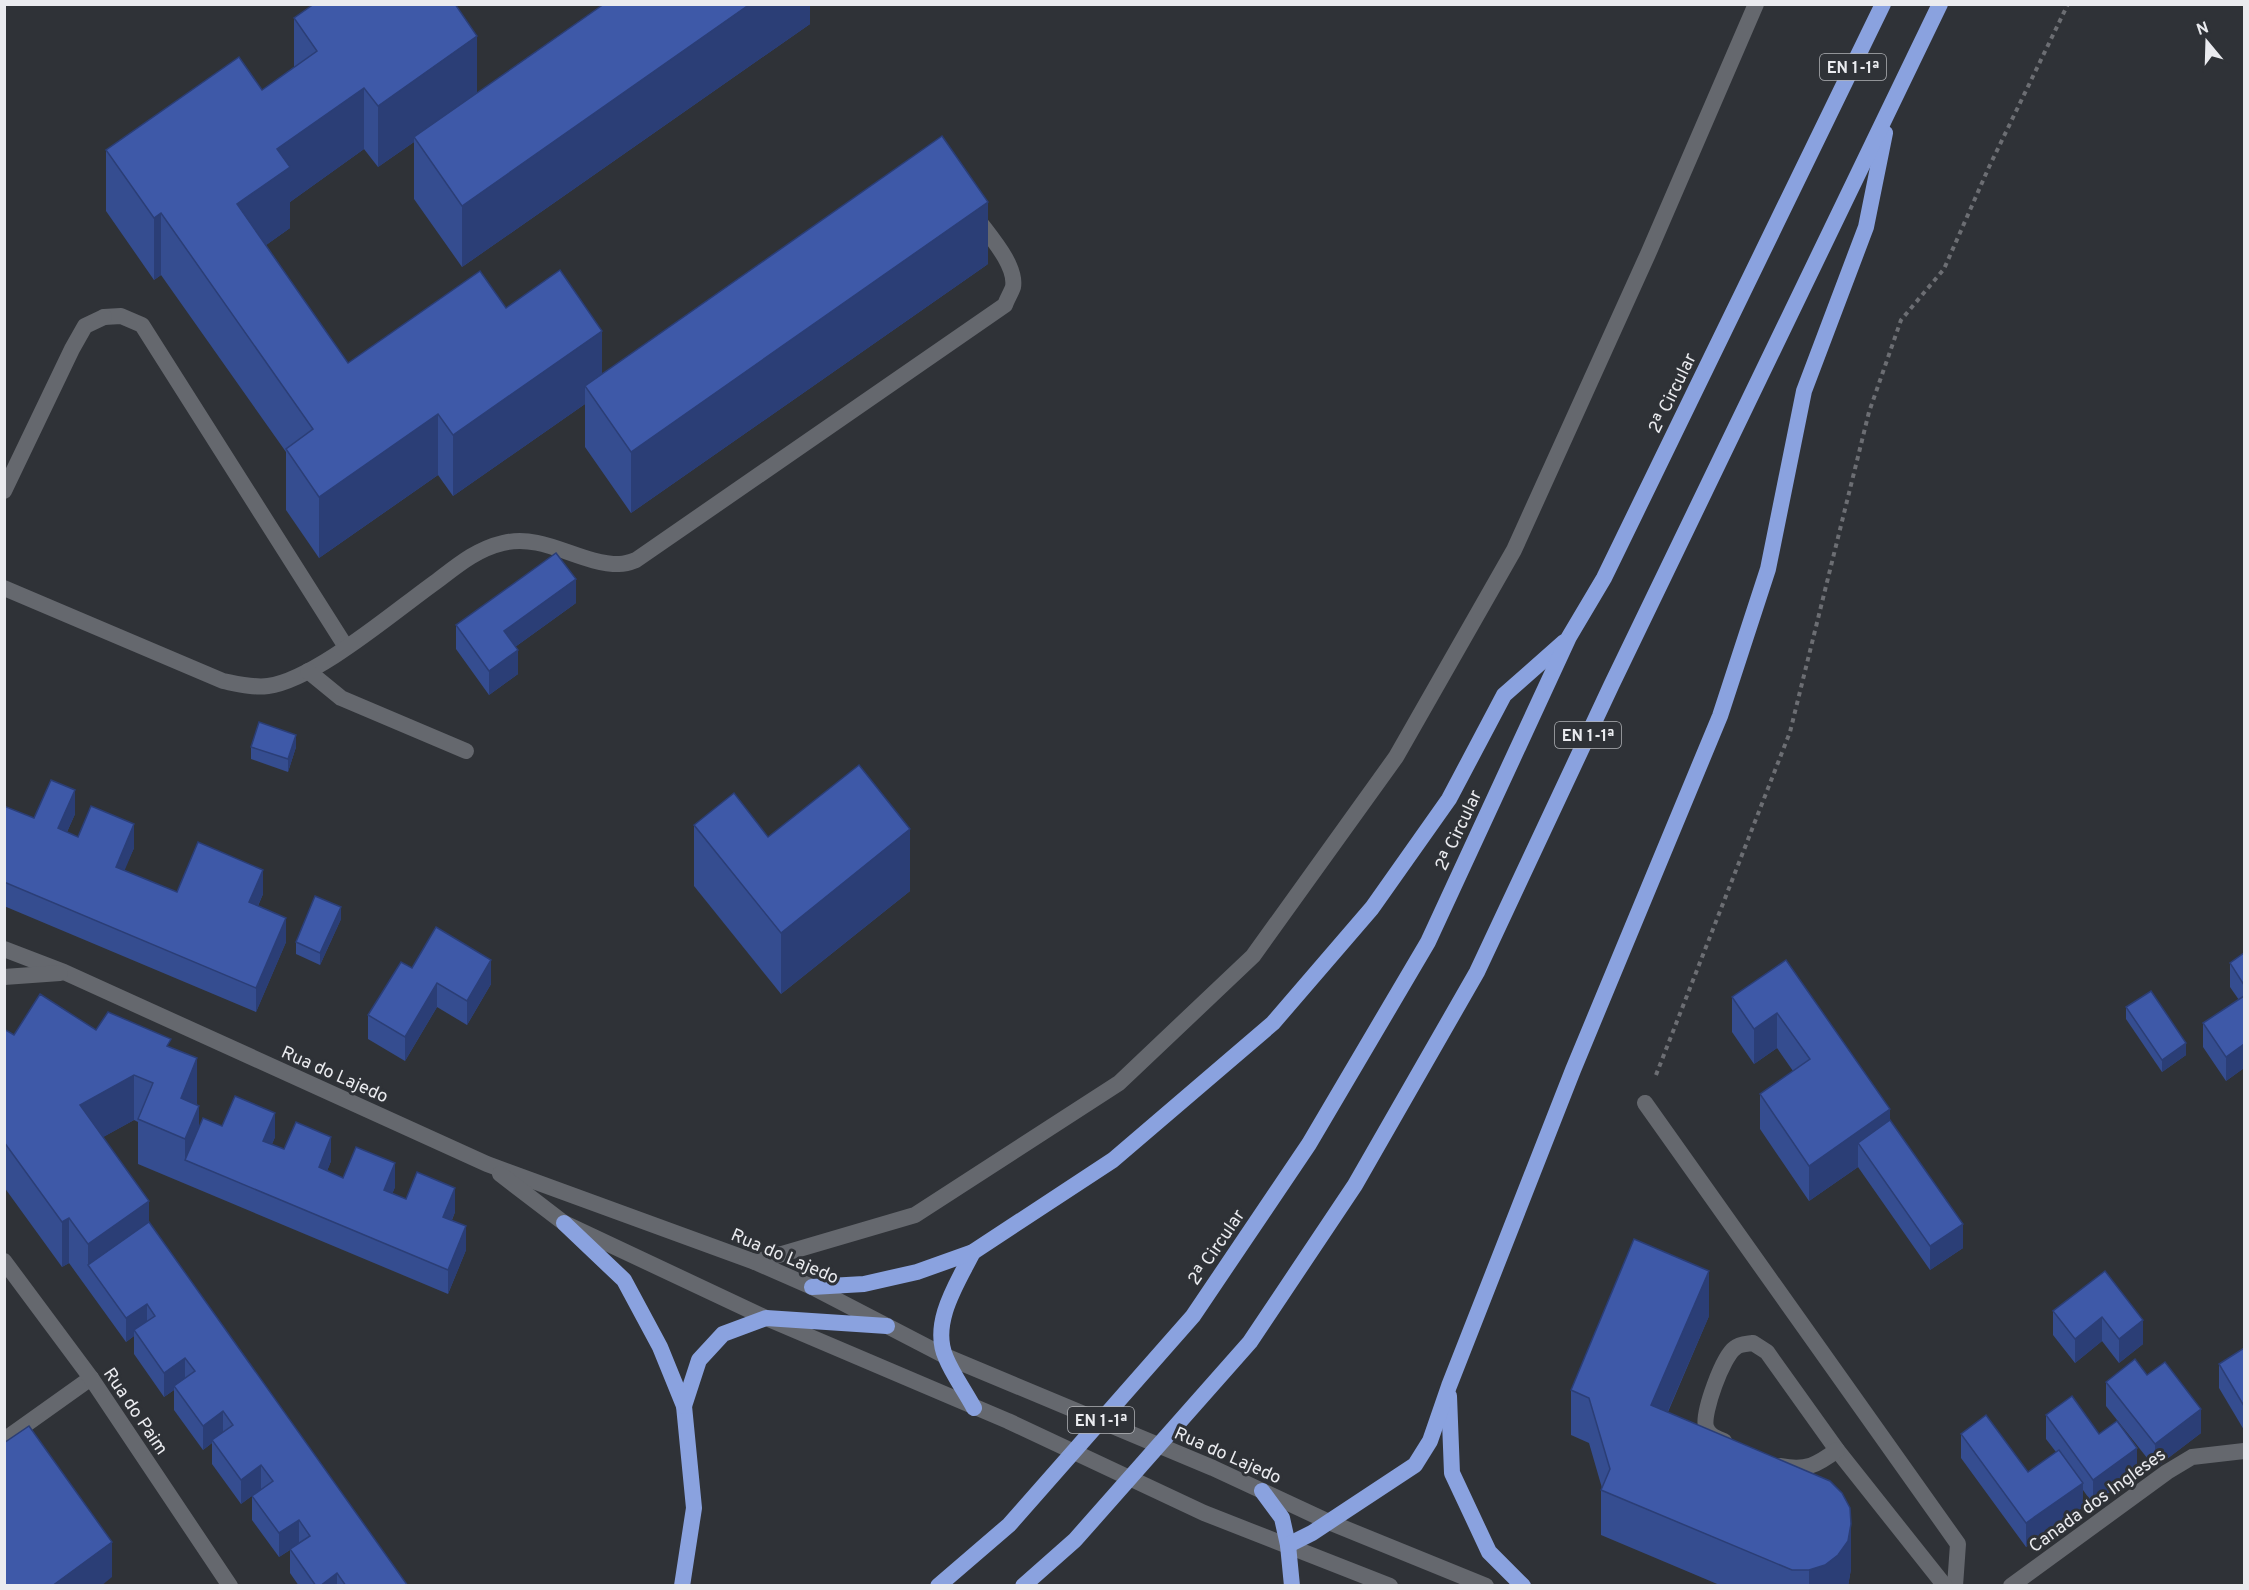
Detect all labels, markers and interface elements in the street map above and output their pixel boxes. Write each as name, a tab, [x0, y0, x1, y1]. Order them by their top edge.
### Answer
north arrow	[2177, 12, 2237, 72]
text: N	[2194, 18, 2211, 41]
road number: EN 1-1ª	[1820, 54, 1886, 80]
street label: 2ª Circular	[1644, 350, 1703, 438]
road number: EN 1-1ª	[1555, 722, 1621, 748]
street label: 2ª Circular	[1431, 787, 1488, 875]
street label: Rua do Lajedo	[277, 1042, 392, 1109]
street label: 2ª Circular	[1184, 1206, 1251, 1290]
street label: Rua do Lajedo	[727, 1224, 842, 1290]
street label: Rua do Paim	[97, 1364, 172, 1460]
road number: EN 1-1ª	[1068, 1407, 1134, 1433]
street label: Rua do Lajedo	[1170, 1423, 1285, 1490]
street label: Canada dos Ingleses	[2025, 1444, 2171, 1559]

